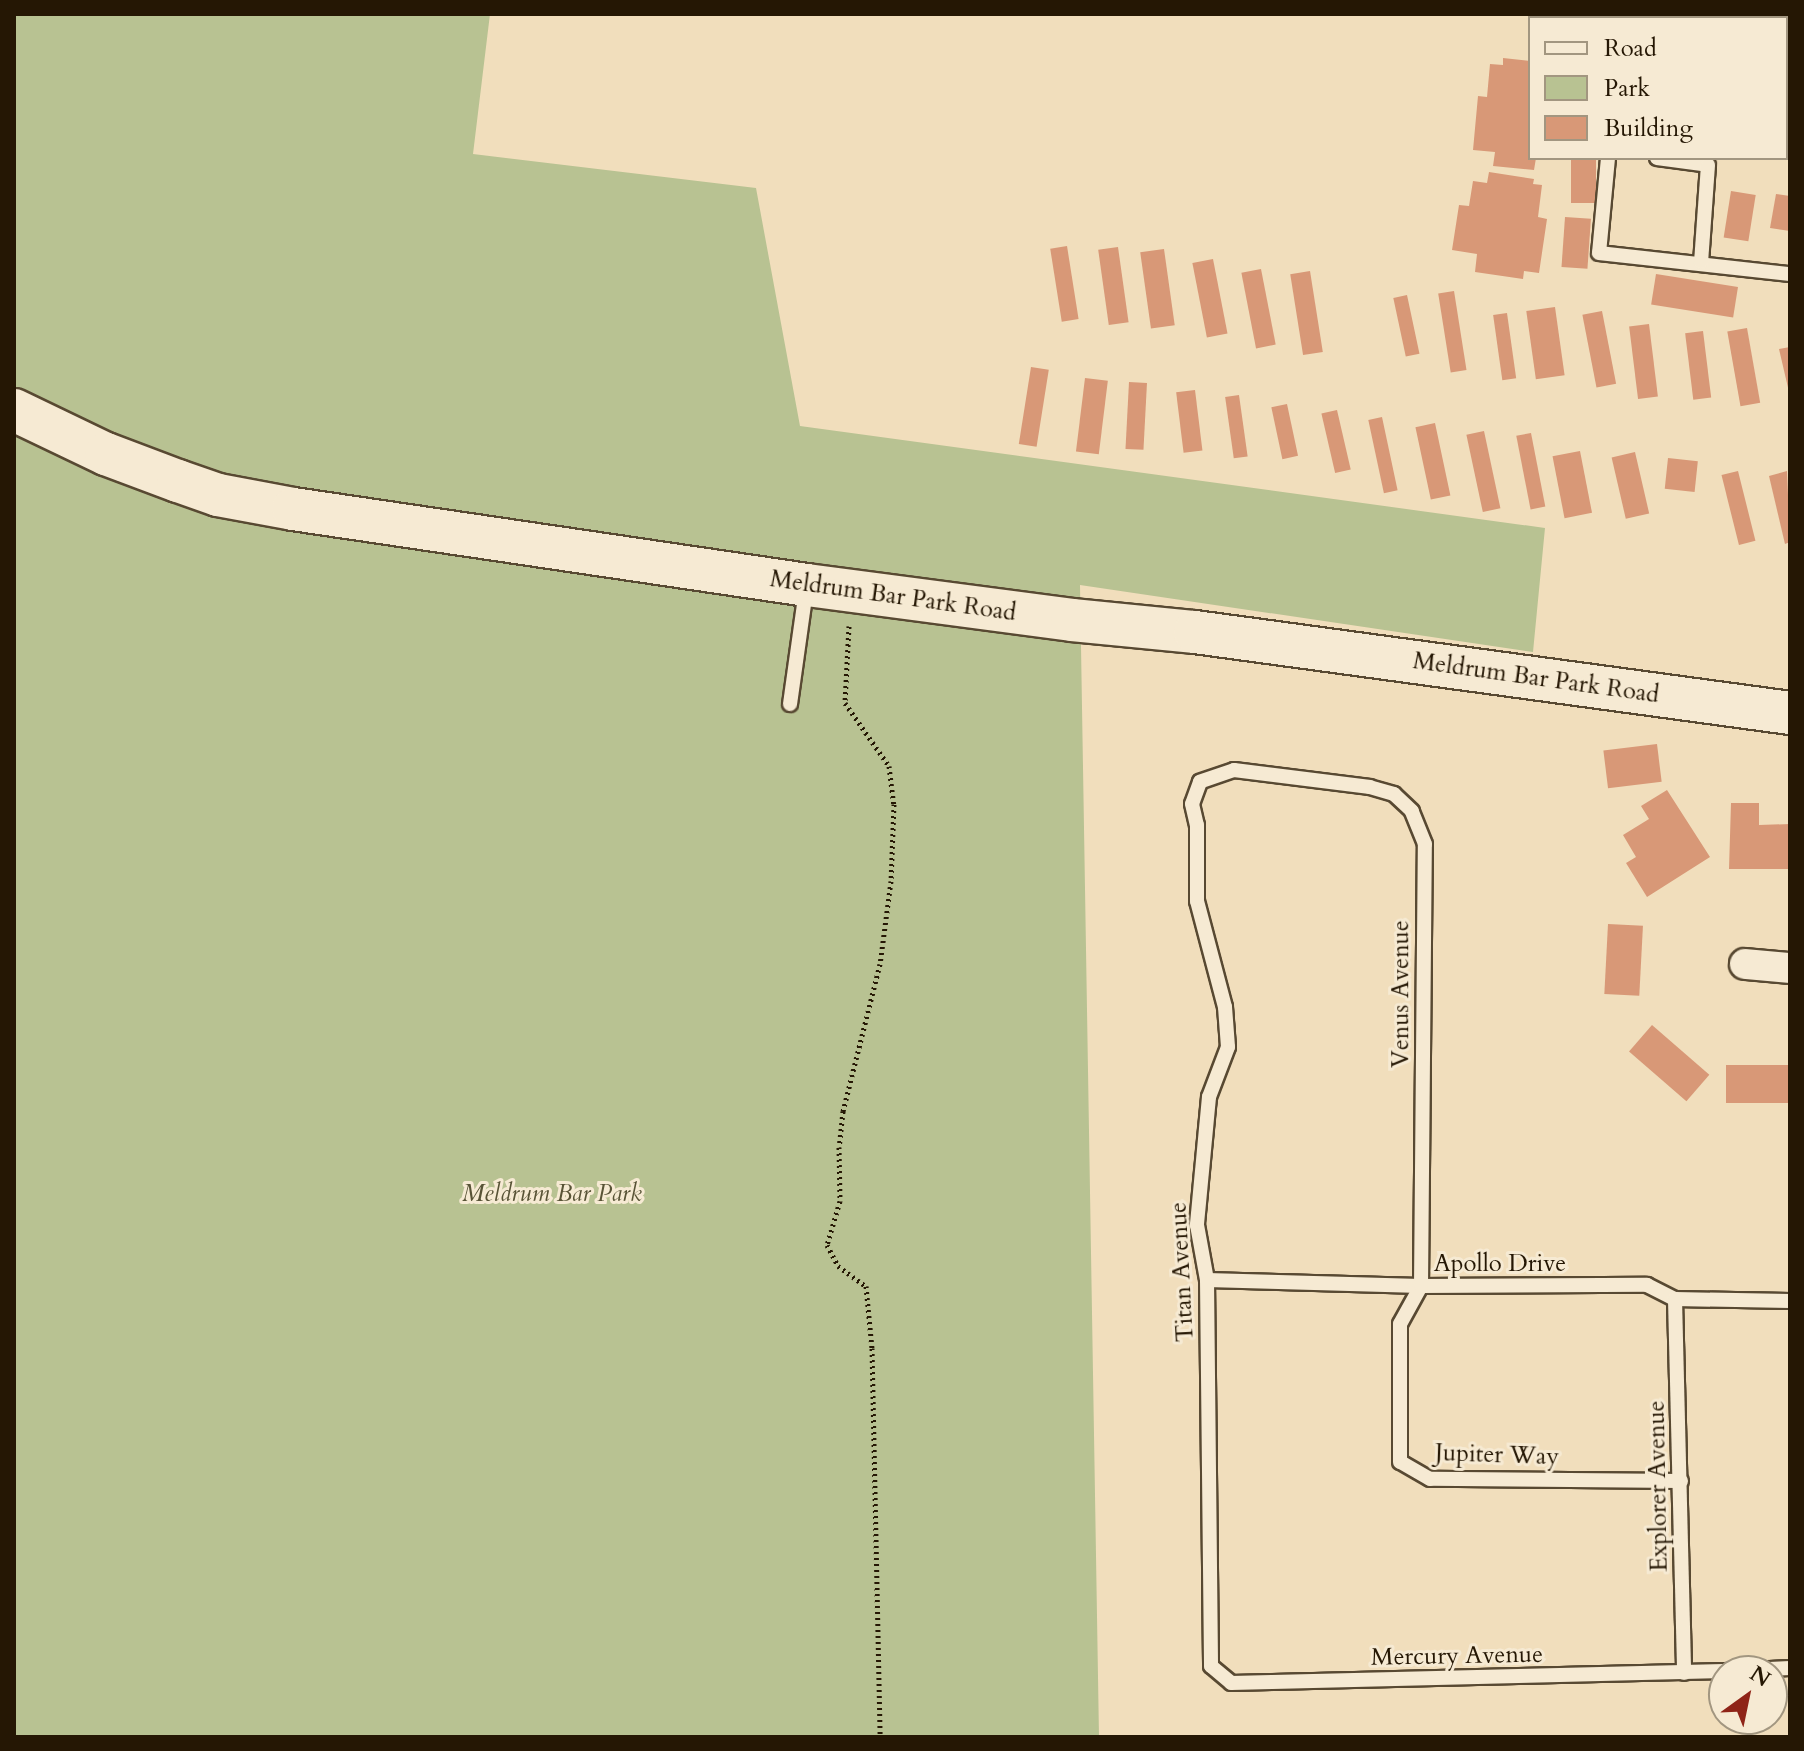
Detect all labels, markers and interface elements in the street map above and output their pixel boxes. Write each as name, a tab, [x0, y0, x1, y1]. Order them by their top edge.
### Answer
legend	[1528, 16, 1788, 160]
text: Road	[1604, 32, 1657, 65]
text: Park	[1604, 72, 1650, 105]
text: Building	[1604, 112, 1693, 145]
street label: Meldrum Bar Park Road	[768, 564, 1018, 628]
street label: Meldrum Bar Park Road	[1411, 646, 1661, 710]
street label: Venus Avenue	[1387, 920, 1415, 1068]
park label: Meldrum Bar Park	[462, 1180, 642, 1208]
street label: Titan Avenue	[1164, 1201, 1200, 1343]
street label: Apollo Drive	[1434, 1250, 1566, 1278]
street label: Explorer Avenue	[1642, 1400, 1674, 1572]
street label: Jupiter Way	[1435, 1438, 1559, 1472]
street label: Mercury Avenue	[1371, 1640, 1543, 1672]
north arrow	[1708, 1655, 1788, 1735]
text: N	[1744, 1659, 1776, 1694]

